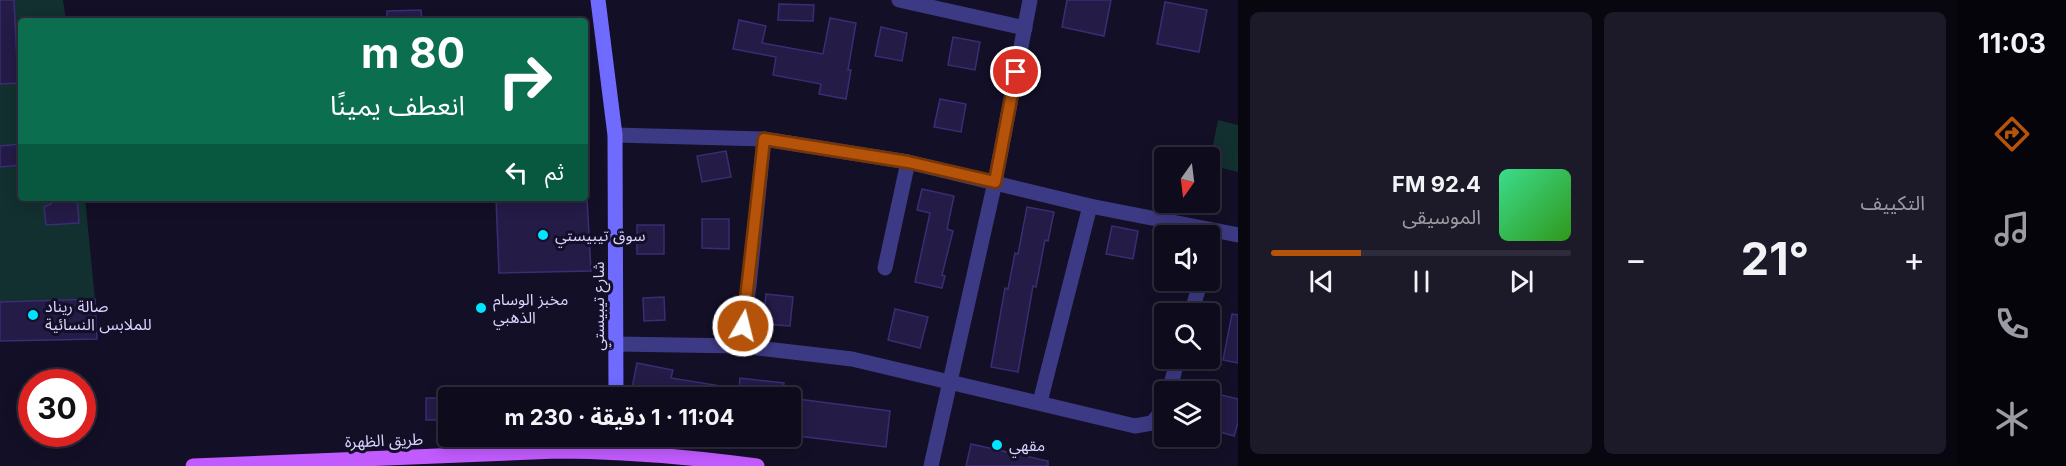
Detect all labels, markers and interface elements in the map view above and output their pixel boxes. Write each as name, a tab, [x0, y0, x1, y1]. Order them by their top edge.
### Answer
text: 80 m	[361, 27, 465, 78]
text: 11:03	[1978, 27, 2046, 60]
icon: right	[486, 42, 564, 120]
pin	[990, 46, 1041, 97]
icon: arrive	[999, 55, 1032, 88]
text: انعطف يمينًا	[330, 89, 465, 122]
icon: directions	[1991, 113, 2033, 155]
north arrow	[1154, 147, 1220, 213]
map controls	[1154, 147, 1220, 447]
icon: left	[500, 156, 533, 189]
text: ثم	[545, 159, 564, 185]
text: 92.4 FM	[1392, 171, 1481, 197]
text: التكييف	[1861, 191, 1925, 215]
text: الموسيقى	[1402, 205, 1481, 229]
icon: music	[1991, 208, 2033, 250]
place label: سوق تيبيستي	[555, 225, 646, 248]
button: sound	[1154, 225, 1220, 291]
marker: سوق تيبيستي	[536, 228, 550, 242]
text: 21°	[1741, 231, 1809, 286]
text: −	[1625, 239, 1647, 279]
text: +	[1903, 239, 1925, 279]
street label: شارع تيبيستي	[588, 261, 611, 351]
icon: previous	[1305, 265, 1338, 298]
icon: pause	[1405, 265, 1438, 298]
icon: next	[1505, 265, 1538, 298]
place label: مخبز الوسام الذهبي	[493, 289, 568, 330]
position arrow	[711, 294, 775, 358]
place label: صالة ريناد للملابس النسائية	[45, 296, 152, 334]
marker: مخبز الوسام الذهبي	[474, 301, 488, 315]
button: search	[1154, 303, 1220, 369]
icon: phone	[1991, 303, 2033, 345]
marker: صالة ريناد للملابس النسائية	[26, 308, 40, 322]
speed limit sign: 30	[18, 369, 96, 447]
button: layers	[1154, 381, 1220, 447]
icon: climate	[1991, 398, 2033, 440]
text: 11:04 · 1 دقيقة · 230 m	[505, 404, 734, 430]
street label: طريق الظهرة	[344, 429, 424, 452]
place label: مقهي	[1009, 435, 1045, 458]
marker: مقهي	[990, 438, 1004, 452]

